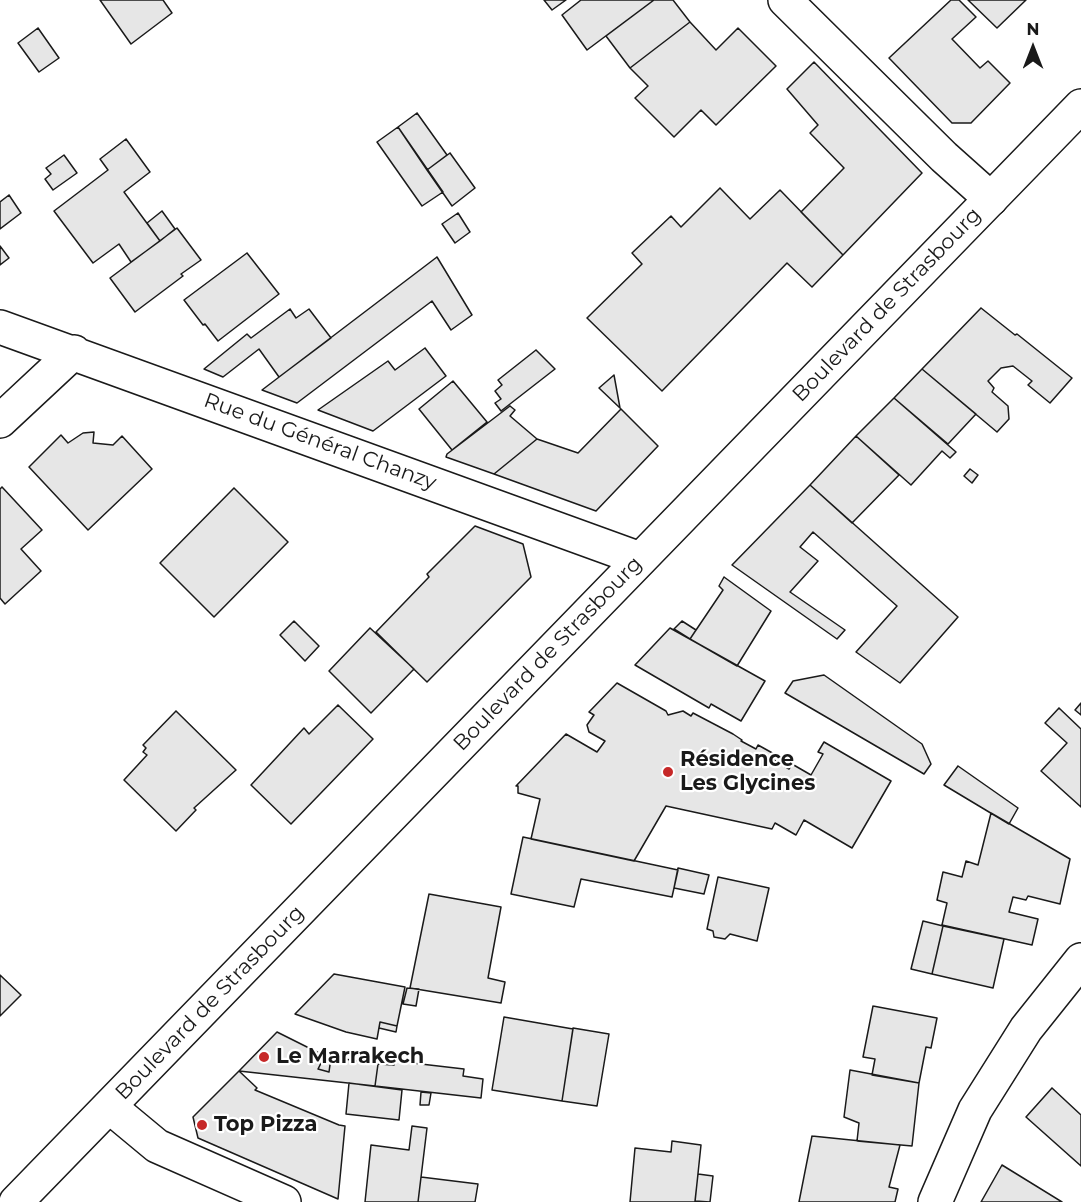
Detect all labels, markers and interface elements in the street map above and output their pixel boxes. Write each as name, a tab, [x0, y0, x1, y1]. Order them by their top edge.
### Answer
north arrow	[1003, 18, 1063, 78]
text: N	[1027, 20, 1039, 39]
street label: Boulevard de Strasbourg	[787, 203, 987, 407]
street label: Rue du Général Chanzy	[200, 388, 440, 496]
street label: Boulevard de Strasbourg	[448, 552, 648, 756]
place label: Résidence Les Glycines	[680, 747, 815, 797]
marker: Résidence Les Glycines	[661, 765, 675, 779]
street label: Boulevard de Strasbourg	[110, 901, 310, 1105]
place label: Le Marrakech	[276, 1044, 424, 1070]
marker: Le Marrakech	[257, 1050, 271, 1064]
place label: Top Pizza	[214, 1112, 317, 1138]
marker: Top Pizza	[195, 1118, 209, 1132]

